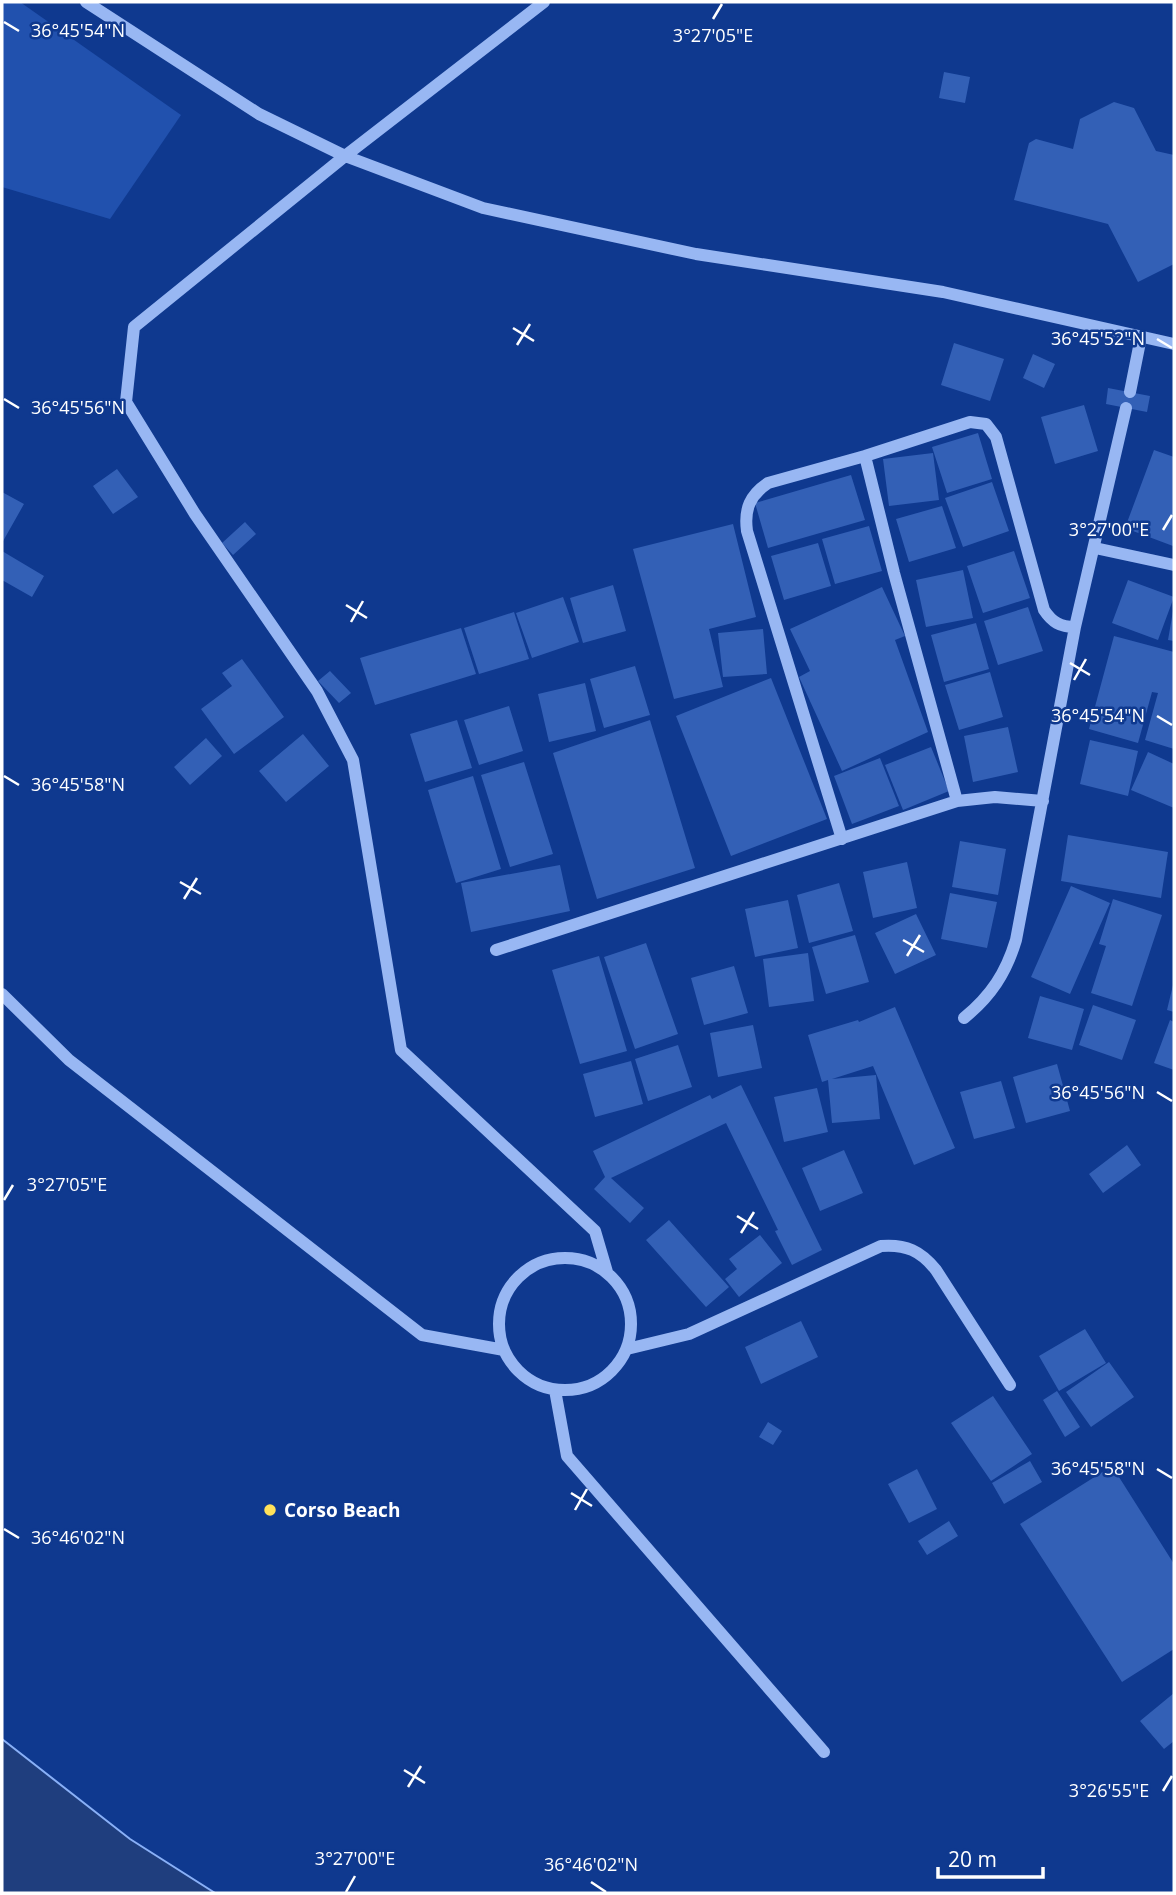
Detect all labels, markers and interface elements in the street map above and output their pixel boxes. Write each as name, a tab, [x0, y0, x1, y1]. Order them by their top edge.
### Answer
text: 36°45'54"N	[31, 18, 125, 42]
text: 3°27'05"E	[673, 23, 753, 47]
text: 36°45'52"N	[1051, 326, 1145, 350]
text: 36°45'56"N	[31, 395, 125, 419]
text: 3°27'00"E	[1069, 517, 1149, 541]
text: 36°45'54"N	[1051, 703, 1145, 727]
text: 36°45'58"N	[31, 772, 125, 796]
text: 36°45'56"N	[1051, 1080, 1145, 1104]
text: 3°27'05"E	[27, 1172, 107, 1196]
text: 36°45'58"N	[1051, 1456, 1145, 1480]
place label: Corso Beach	[284, 1497, 400, 1523]
marker: Corso Beach	[262, 1502, 278, 1518]
text: 36°46'02"N	[31, 1525, 125, 1549]
text: 3°26'55"E	[1069, 1778, 1149, 1802]
scale bar	[938, 1836, 1043, 1880]
text: 20 m	[948, 1845, 997, 1873]
text: 3°27'00"E	[315, 1846, 395, 1870]
text: 36°46'02"N	[544, 1852, 638, 1876]

